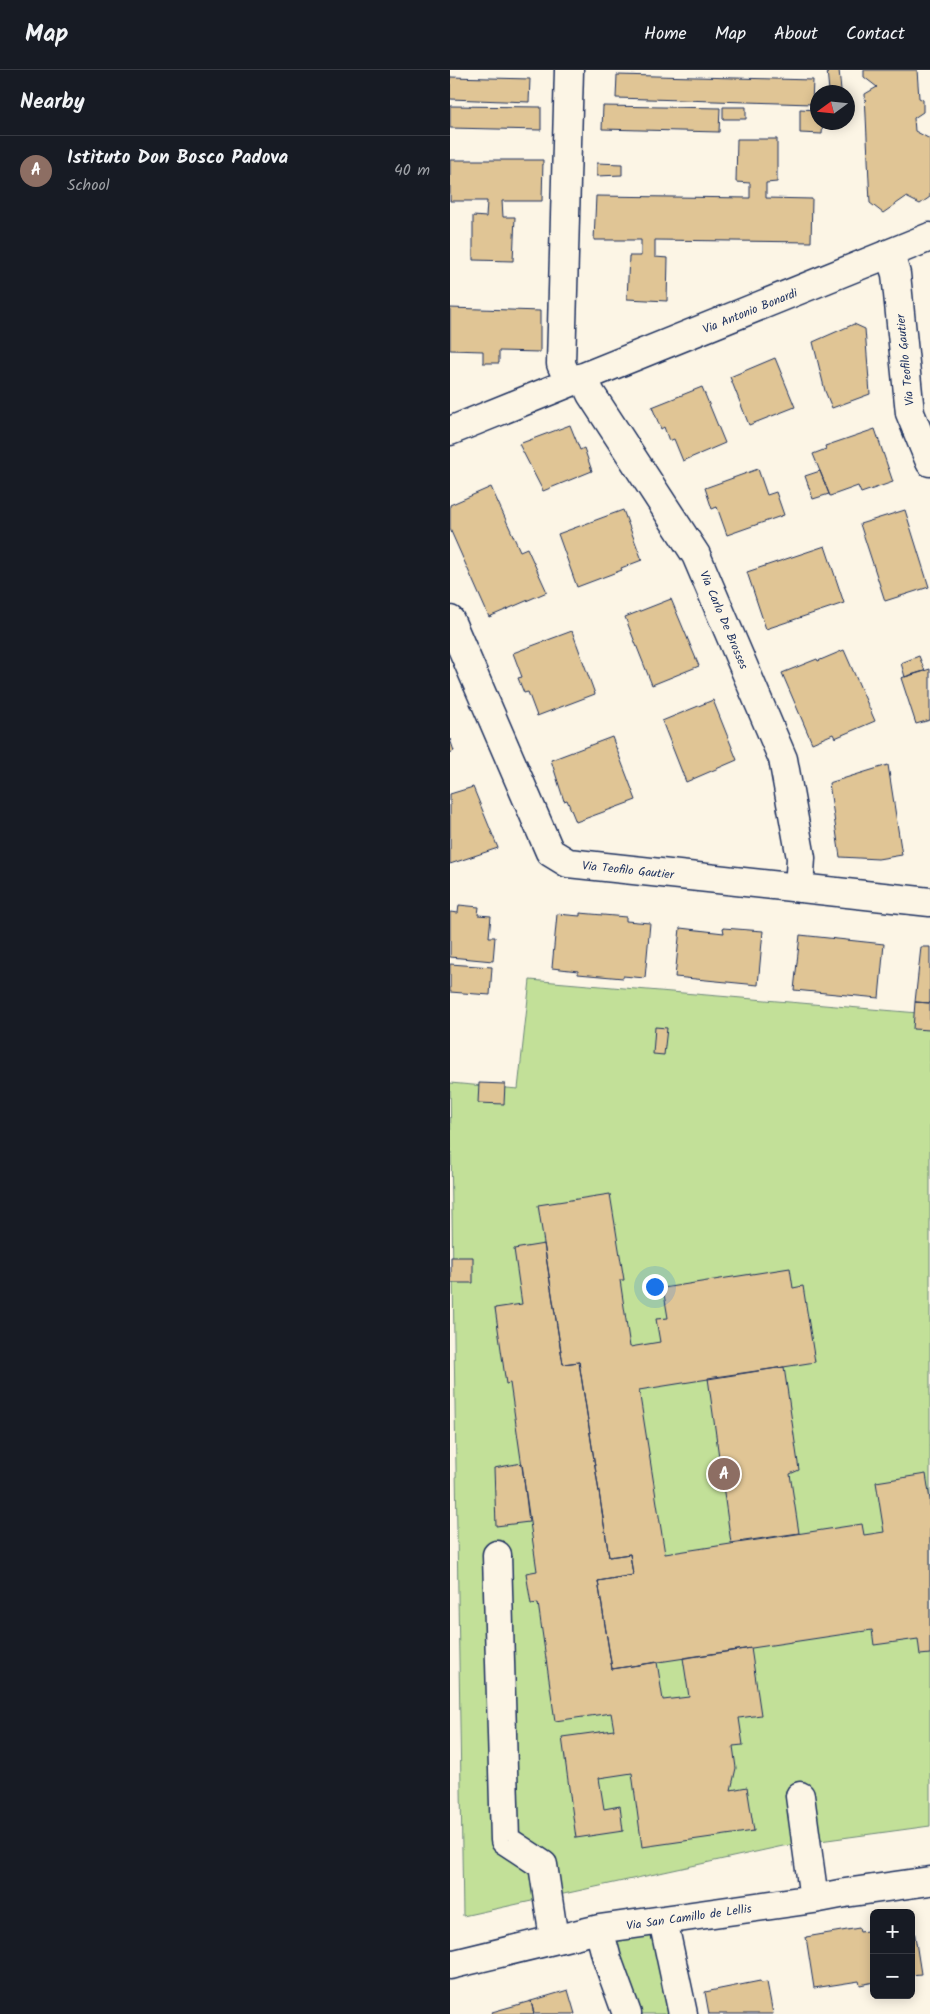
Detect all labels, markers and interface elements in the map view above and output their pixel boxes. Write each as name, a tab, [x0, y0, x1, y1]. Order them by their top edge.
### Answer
text: Map	[25, 15, 68, 54]
text: Home	[644, 20, 687, 49]
text: Map	[715, 20, 746, 49]
text: About	[774, 20, 818, 49]
text: Contact	[846, 20, 905, 49]
north arrow	[810, 85, 855, 130]
text: Nearby	[20, 86, 85, 119]
text: Istituto Don Bosco Padova	[67, 143, 288, 173]
text: A	[31, 158, 41, 183]
text: 40 m	[394, 158, 430, 183]
text: School	[67, 173, 110, 198]
street label: Via Antonio Bonardi	[700, 283, 802, 339]
street label: Via Teofilo Gautier	[891, 312, 920, 407]
street label: Via Carlo De Brosses	[694, 568, 753, 672]
street label: Via Teofilo Gautier	[581, 856, 676, 885]
your location	[642, 1274, 668, 1300]
pin: A	[708, 1455, 740, 1493]
street label: Via San Camillo de Lellis	[625, 1899, 753, 1936]
map controls	[870, 1909, 915, 1999]
button: +	[870, 1909, 915, 1954]
button: −	[870, 1954, 915, 1999]

